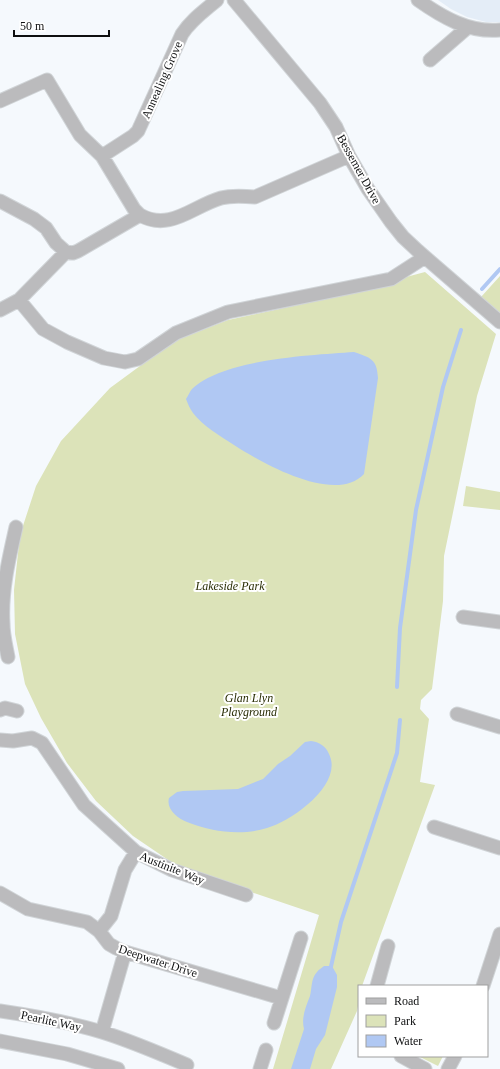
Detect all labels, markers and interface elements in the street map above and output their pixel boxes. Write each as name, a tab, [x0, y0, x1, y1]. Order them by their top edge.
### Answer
scale bar	[14, 12, 109, 38]
text: 50 m	[20, 19, 45, 33]
street label: Annealing Grove	[139, 39, 185, 121]
street label: Bessemer Drive	[334, 132, 384, 206]
park label: Lakeside Park	[195, 579, 265, 593]
park label: Glan Llyn Playground	[220, 691, 278, 719]
street label: Austinite Way	[138, 849, 206, 887]
street label: Deepwater Drive	[117, 942, 199, 980]
legend	[358, 985, 488, 1057]
text: Road	[394, 994, 419, 1008]
street label: Pearlite Way	[20, 1008, 82, 1034]
text: Park	[394, 1014, 416, 1028]
text: Water	[394, 1034, 422, 1048]

